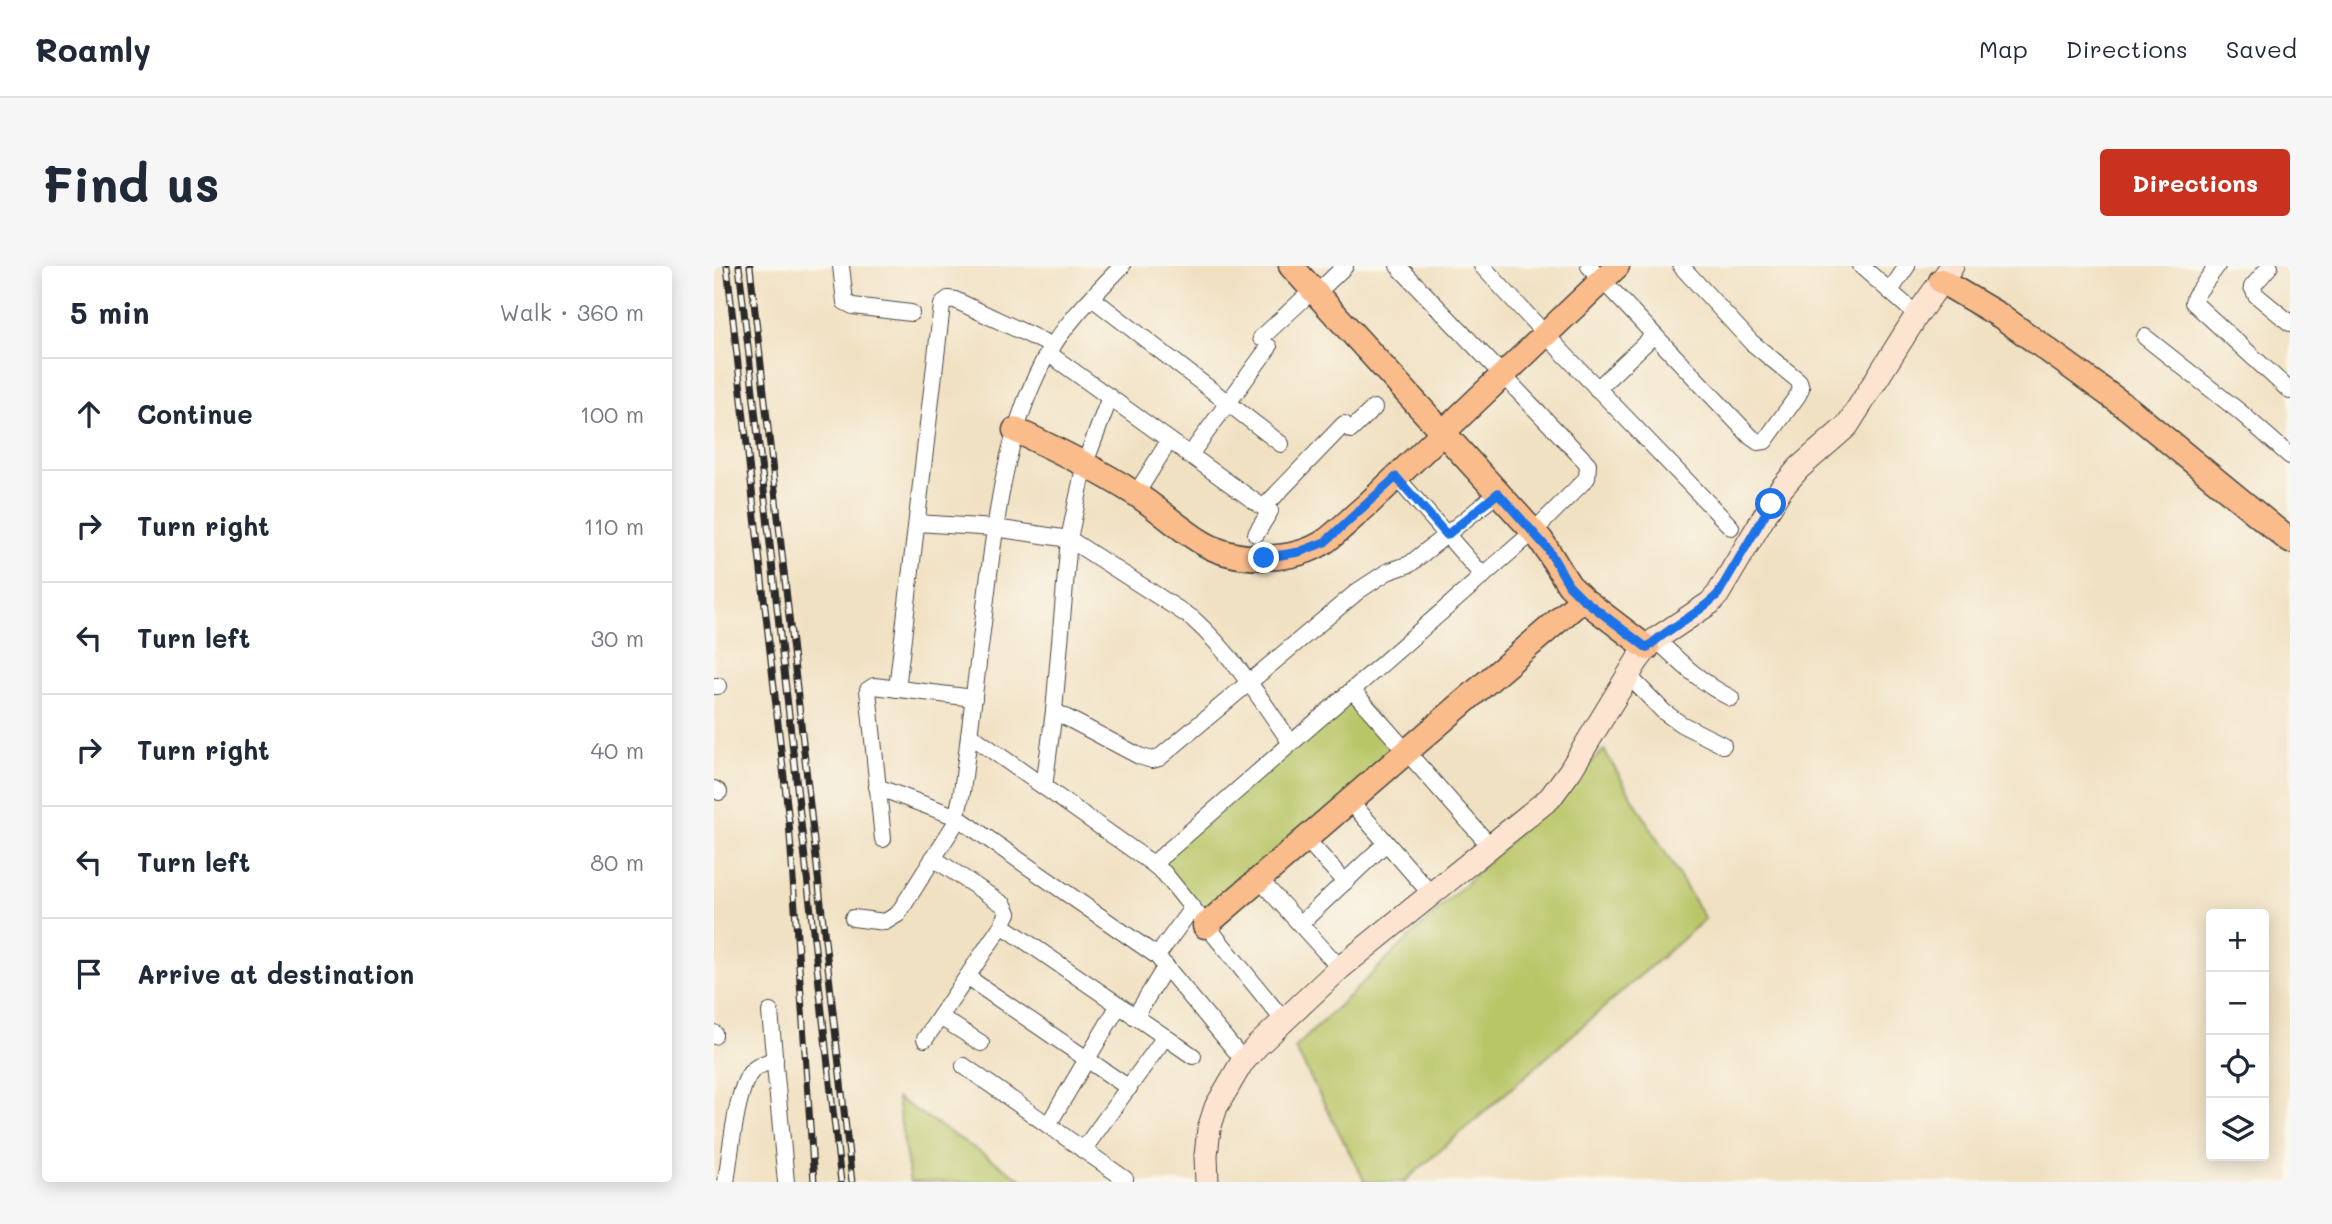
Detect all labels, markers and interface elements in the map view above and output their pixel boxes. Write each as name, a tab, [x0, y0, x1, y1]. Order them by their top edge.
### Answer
text: Roamly	[35, 27, 151, 70]
text: Map	[1979, 33, 2028, 64]
text: Directions	[2066, 33, 2188, 64]
text: Saved	[2226, 33, 2297, 64]
button: Directions	[2100, 149, 2290, 216]
text: Find us	[42, 151, 220, 214]
text: 5 min	[70, 292, 150, 332]
text: Walk · 360 m	[499, 297, 644, 327]
icon: ahead	[70, 395, 108, 433]
text: Continue	[137, 397, 253, 431]
text: 100 m	[580, 399, 644, 429]
route start	[1755, 488, 1786, 519]
icon: right	[70, 507, 108, 545]
text: Turn right	[137, 509, 270, 543]
text: 110 m	[584, 511, 644, 541]
route end	[1248, 542, 1279, 573]
icon: left	[70, 619, 108, 657]
text: Turn left	[137, 621, 250, 655]
text: 30 m	[591, 623, 644, 653]
icon: right	[70, 731, 108, 769]
text: Turn right	[137, 733, 270, 767]
text: 40 m	[591, 735, 644, 765]
icon: left	[70, 843, 108, 881]
text: Turn left	[137, 845, 250, 879]
text: 80 m	[590, 847, 644, 877]
map controls	[2206, 909, 2269, 1161]
button: +	[2206, 909, 2269, 972]
icon: arrive	[70, 955, 108, 993]
text: Arrive at destination	[137, 957, 414, 991]
button: −	[2206, 972, 2269, 1035]
button: locate	[2206, 1035, 2269, 1098]
button: layers	[2206, 1098, 2269, 1161]

